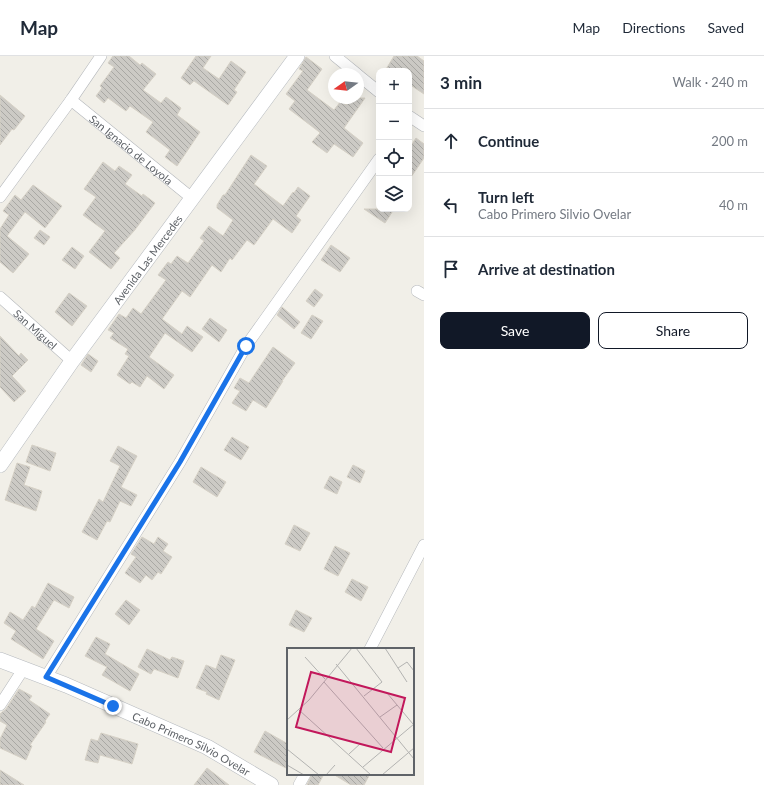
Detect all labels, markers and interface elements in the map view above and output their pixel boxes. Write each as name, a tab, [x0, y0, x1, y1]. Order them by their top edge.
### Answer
text: Map	[20, 16, 58, 39]
text: Map	[573, 19, 600, 36]
text: Directions	[622, 19, 685, 36]
text: Saved	[707, 19, 744, 36]
north arrow	[328, 68, 364, 104]
map controls	[376, 68, 412, 212]
button: +	[376, 68, 412, 104]
text: 3 min	[440, 72, 482, 93]
text: Walk · 240 m	[672, 74, 748, 90]
button: −	[376, 104, 412, 140]
street label: San Ignacio de Loyola	[87, 111, 176, 187]
icon: ahead	[440, 130, 462, 152]
text: Continue	[478, 132, 539, 150]
text: 200 m	[711, 133, 748, 149]
button: locate	[376, 140, 412, 176]
button: layers	[376, 176, 412, 212]
text: Turn left	[478, 188, 534, 206]
icon: left	[440, 194, 462, 216]
text: 40 m	[719, 197, 748, 213]
text: Cabo Primero Silvio Ovelar	[478, 206, 631, 222]
street label: Avenida Las Mercedes	[110, 212, 184, 306]
icon: arrive	[440, 258, 462, 280]
text: Arrive at destination	[478, 260, 615, 278]
street label: San Miguel	[12, 306, 60, 351]
button: Save	[440, 312, 590, 349]
button: Share	[598, 312, 748, 349]
route start	[237, 337, 255, 355]
inset map	[287, 648, 414, 775]
route end	[104, 697, 122, 715]
street label: Cabo Primero Silvio Ovelar	[131, 709, 253, 778]

